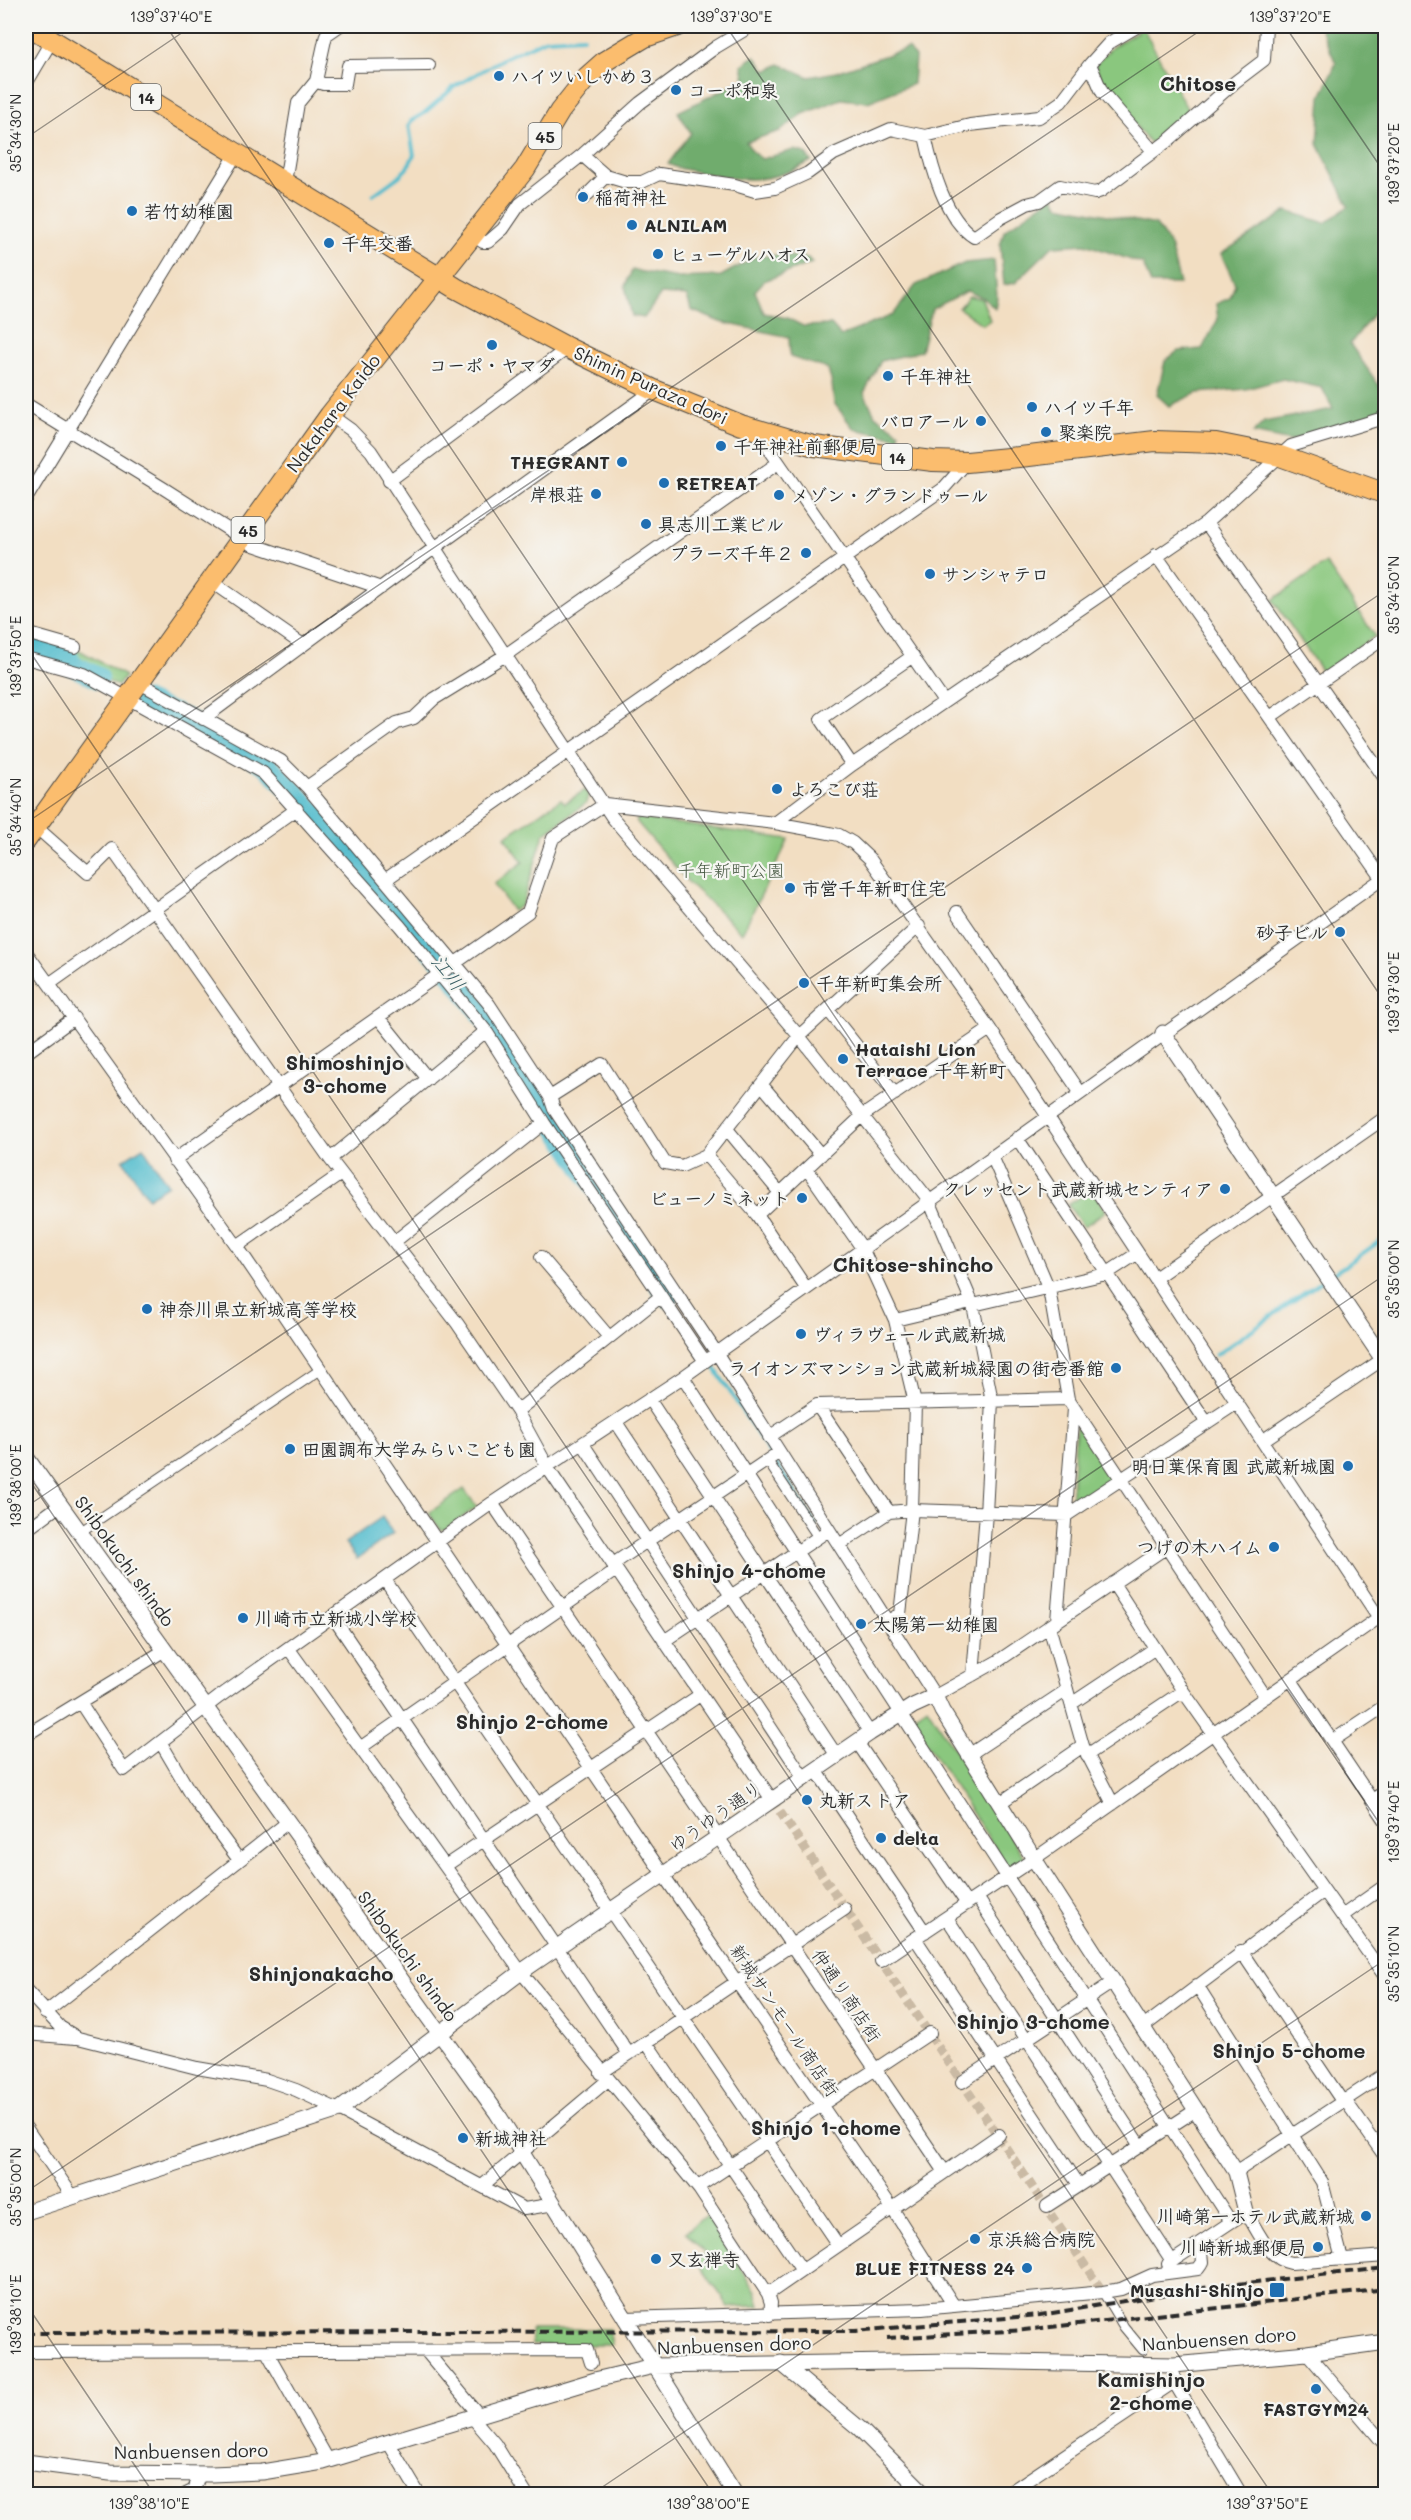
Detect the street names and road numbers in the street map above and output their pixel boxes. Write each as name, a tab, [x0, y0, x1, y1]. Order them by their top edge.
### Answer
road number: 14	[131, 84, 161, 110]
road number: 45	[528, 123, 562, 149]
street label: Shimin Puraza dori	[570, 340, 732, 430]
street label: Nakahara Kaido	[281, 349, 386, 477]
road number: 14	[882, 444, 912, 470]
road number: 45	[232, 517, 264, 543]
street label: Shibokuchi shindo	[69, 1491, 181, 1631]
street label: ゆうゆう通り	[664, 1775, 766, 1857]
street label: Shibokuchi shindo	[352, 1886, 464, 2026]
street label: 新城サンモール商店街	[725, 1939, 845, 2101]
street label: 仲通り商店街	[807, 1944, 887, 2046]
street label: Nanbuensen doro	[1141, 2322, 1297, 2356]
street label: Nanbuensen doro	[656, 2330, 812, 2360]
street label: Nanbuensen doro	[114, 2438, 269, 2464]

